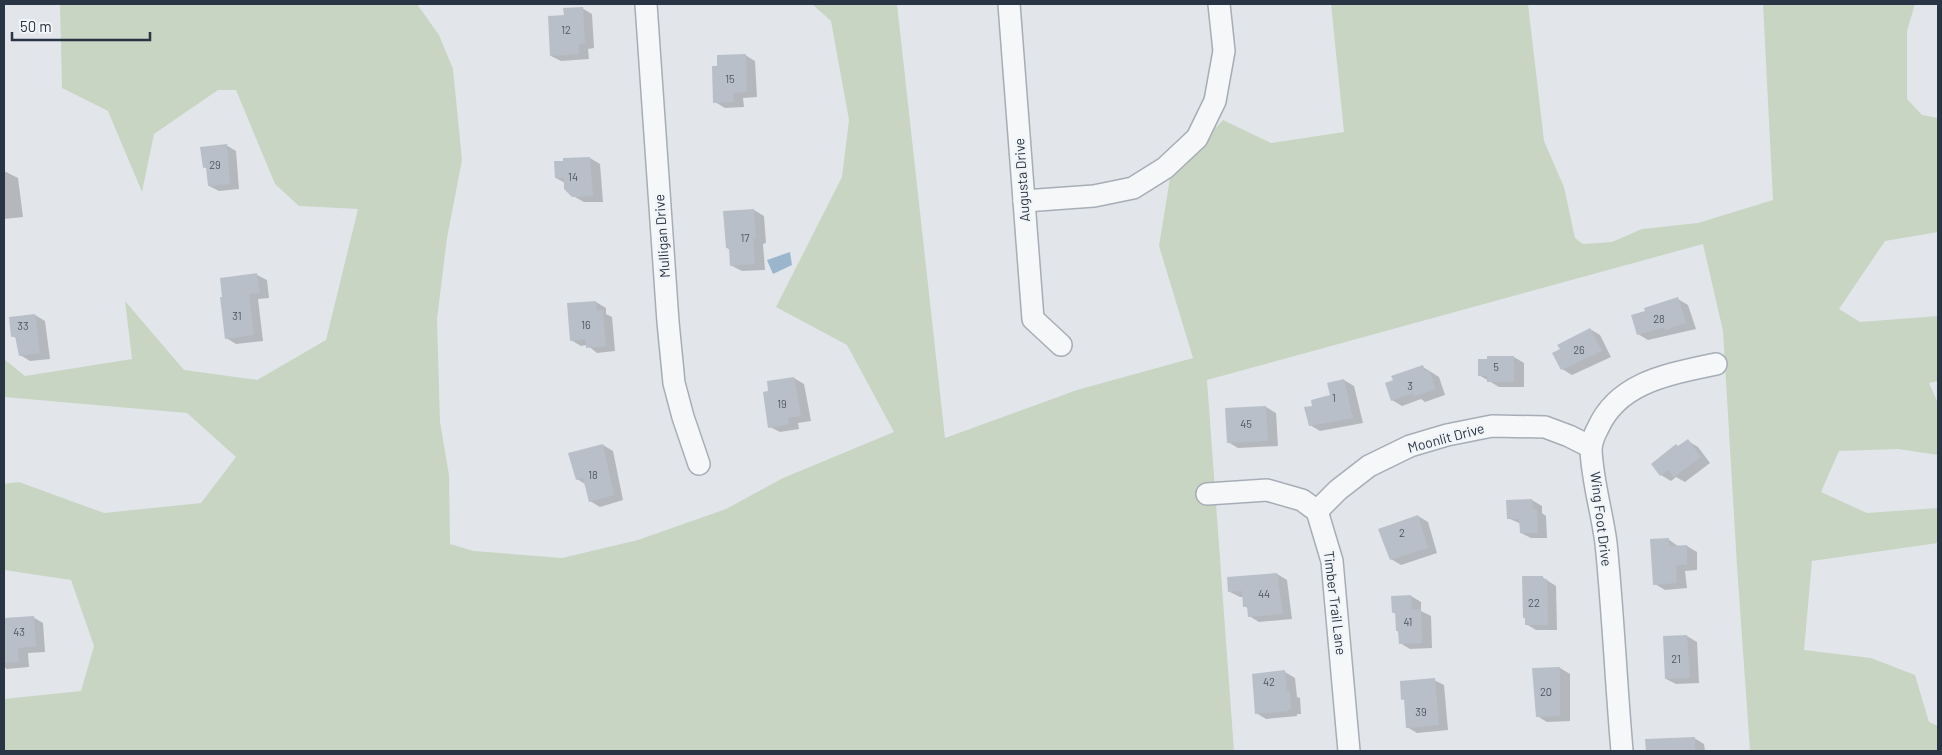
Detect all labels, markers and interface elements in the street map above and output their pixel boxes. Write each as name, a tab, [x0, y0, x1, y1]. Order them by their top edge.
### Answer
scale bar	[12, 10, 150, 42]
text: 50 m	[20, 17, 52, 35]
house number: 12	[561, 23, 571, 36]
house number: 15	[725, 72, 735, 85]
street label: Augusta Drive	[1010, 138, 1033, 223]
house number: 29	[209, 158, 221, 171]
house number: 14	[568, 170, 578, 183]
street label: Mulligan Drive	[650, 194, 673, 278]
house number: 17	[740, 231, 750, 244]
house number: 31	[232, 309, 242, 322]
house number: 28	[1653, 312, 1665, 325]
house number: 16	[581, 318, 591, 331]
house number: 33	[17, 319, 29, 332]
house number: 26	[1573, 343, 1585, 356]
house number: 5	[1493, 360, 1499, 373]
house number: 3	[1407, 379, 1413, 392]
house number: 1	[1332, 391, 1336, 404]
house number: 19	[777, 397, 787, 410]
house number: 45	[1240, 417, 1252, 430]
street label: Moonlit Drive	[1406, 419, 1486, 456]
house number: 18	[588, 468, 598, 481]
street label: Wing Foot Drive	[1587, 471, 1616, 567]
house number: 2	[1399, 526, 1405, 539]
street label: Timber Trail Lane	[1321, 550, 1350, 656]
house number: 44	[1258, 587, 1270, 600]
house number: 22	[1528, 596, 1540, 609]
house number: 41	[1404, 615, 1412, 628]
house number: 43	[13, 625, 25, 638]
house number: 21	[1671, 652, 1681, 665]
house number: 42	[1263, 675, 1275, 688]
house number: 20	[1540, 685, 1552, 698]
house number: 39	[1415, 705, 1427, 718]

